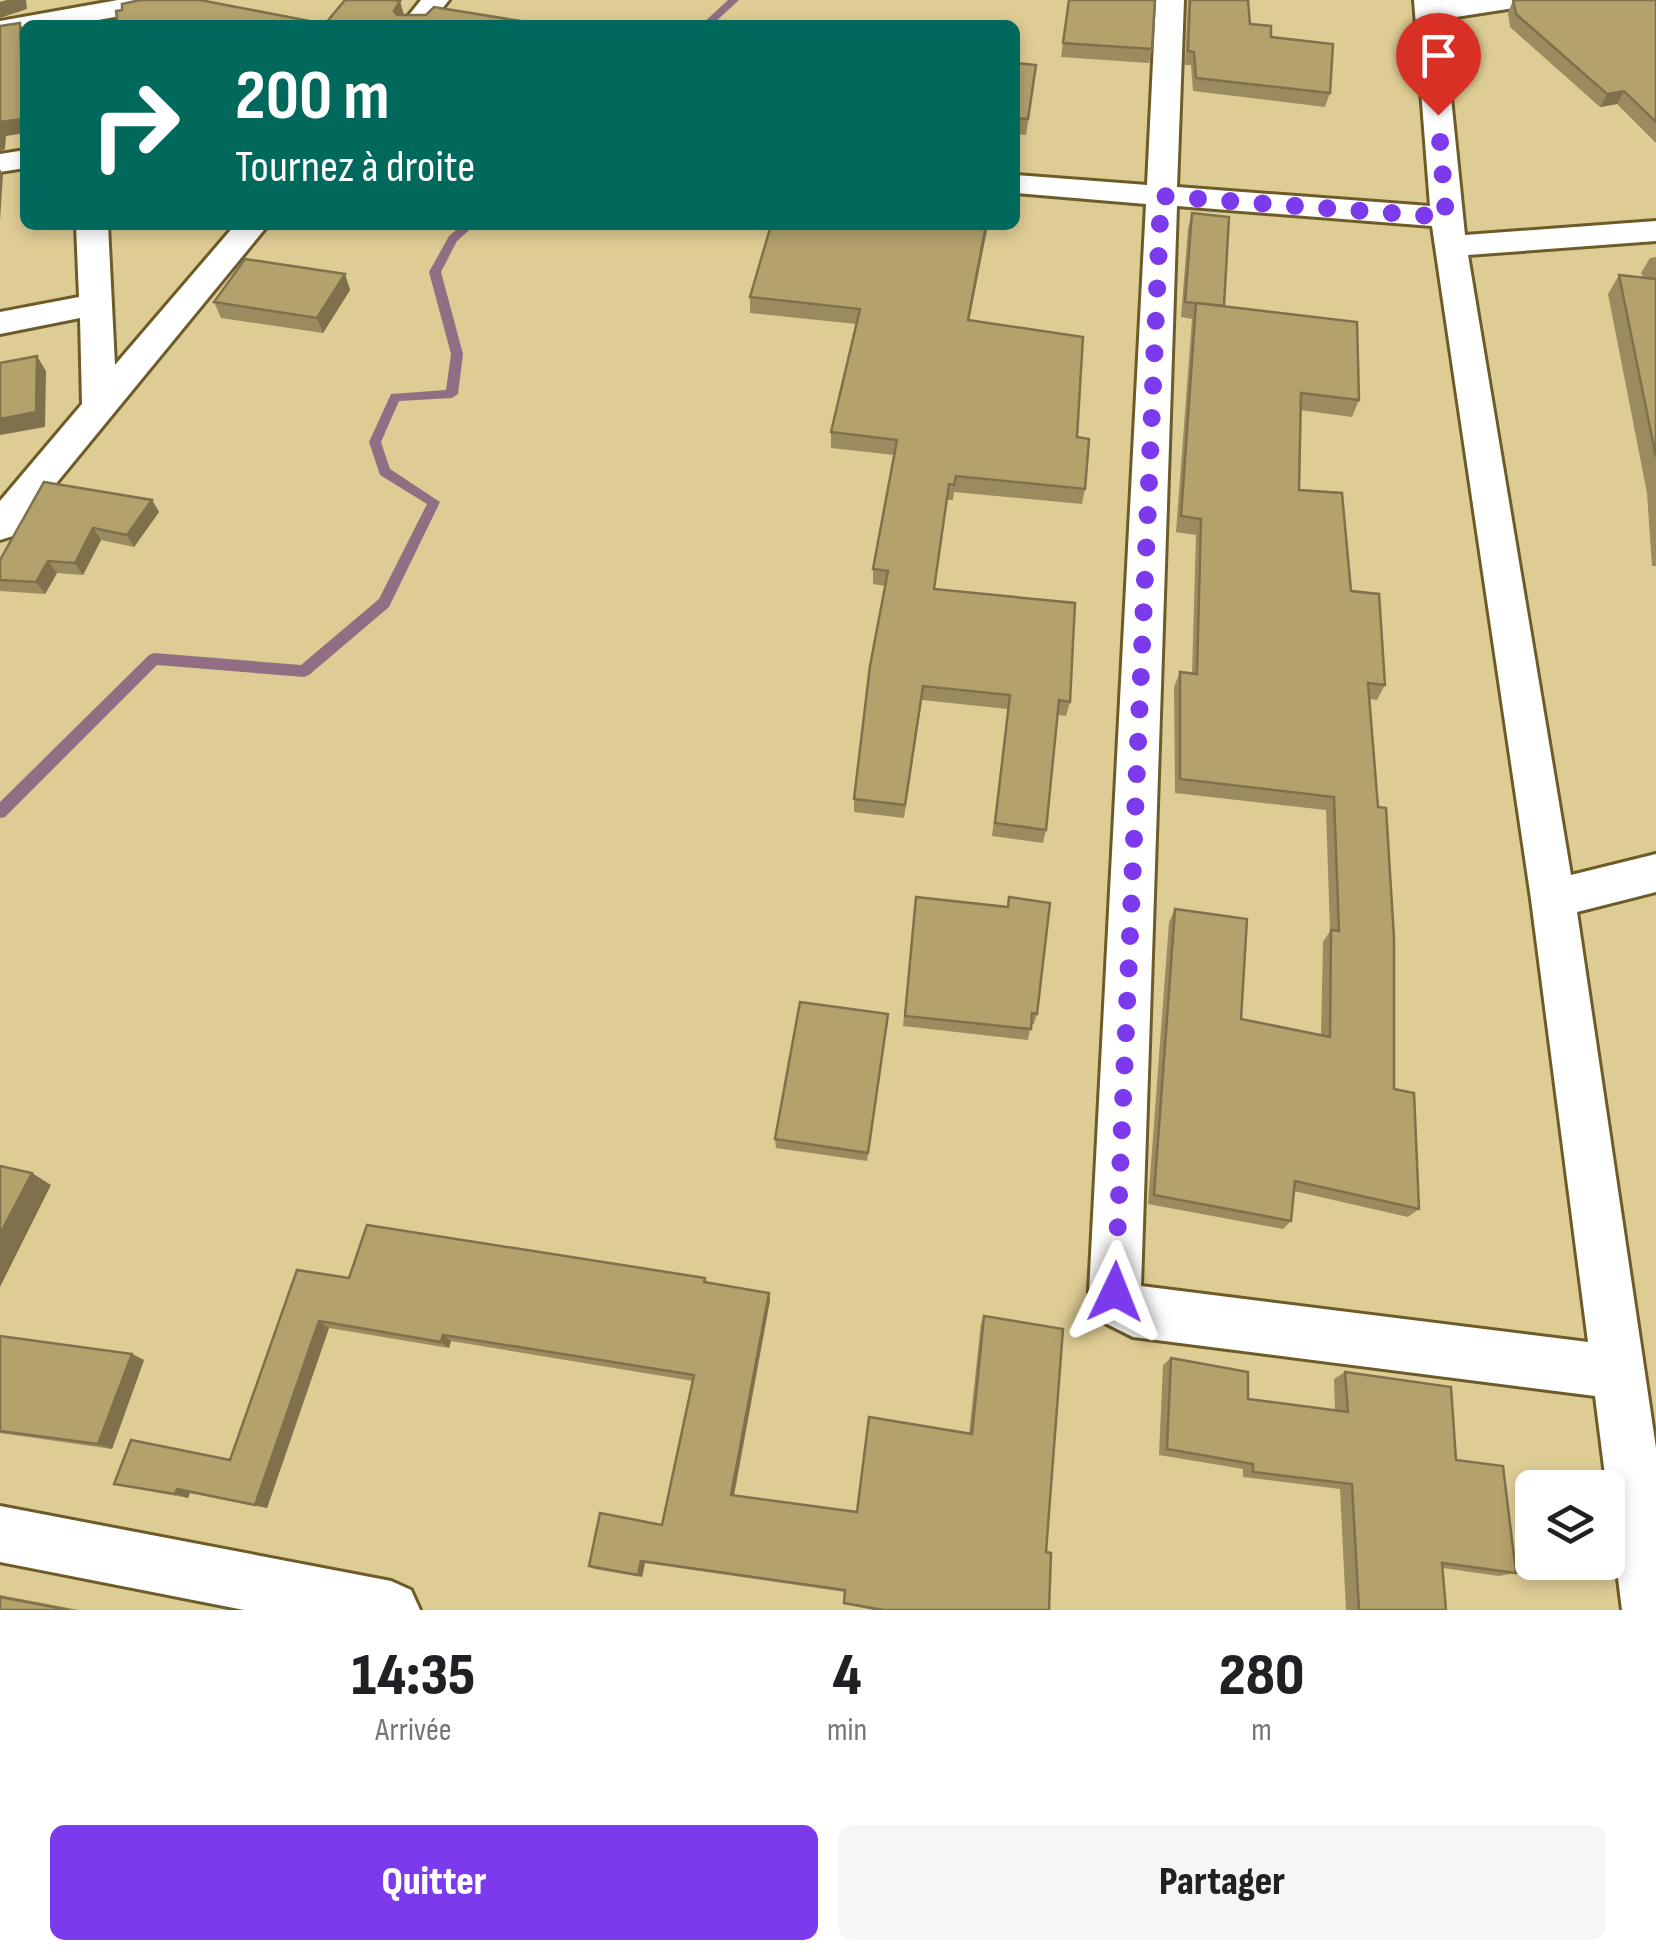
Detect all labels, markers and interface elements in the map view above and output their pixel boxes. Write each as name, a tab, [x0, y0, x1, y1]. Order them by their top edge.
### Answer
pin	[1396, 13, 1481, 116]
icon: arrive	[1411, 28, 1466, 83]
text: 200 m	[235, 55, 390, 139]
icon: right	[70, 60, 200, 190]
text: Tournez à droite	[235, 140, 475, 195]
position arrow	[1063, 1240, 1167, 1344]
map controls	[1515, 1470, 1625, 1580]
button: layers	[1515, 1470, 1625, 1580]
text: 14:35	[352, 1640, 475, 1712]
text: 4	[832, 1640, 862, 1712]
text: 280	[1219, 1640, 1304, 1712]
text: Arrivée	[375, 1711, 452, 1750]
text: min	[827, 1711, 867, 1750]
text: m	[1251, 1711, 1272, 1750]
button: Quitter	[50, 1825, 818, 1940]
button: Partager	[838, 1825, 1606, 1940]

